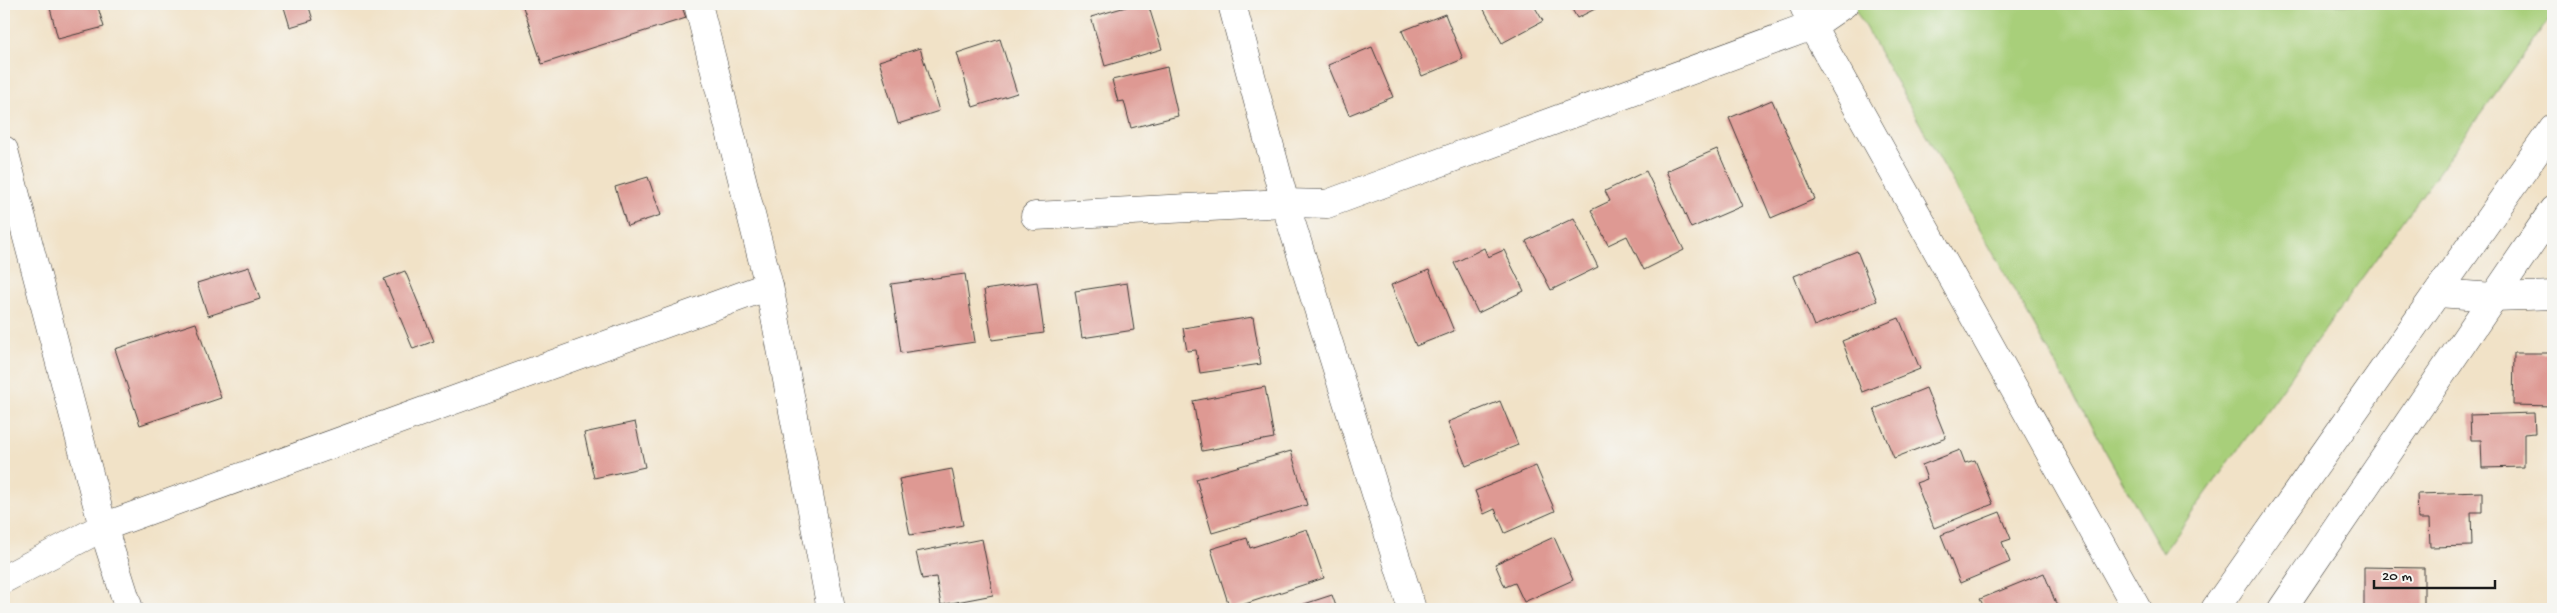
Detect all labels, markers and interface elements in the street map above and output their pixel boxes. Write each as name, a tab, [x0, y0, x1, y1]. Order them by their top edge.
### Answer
scale bar	[2374, 558, 2496, 590]
text: 20 m	[2382, 568, 2412, 586]

